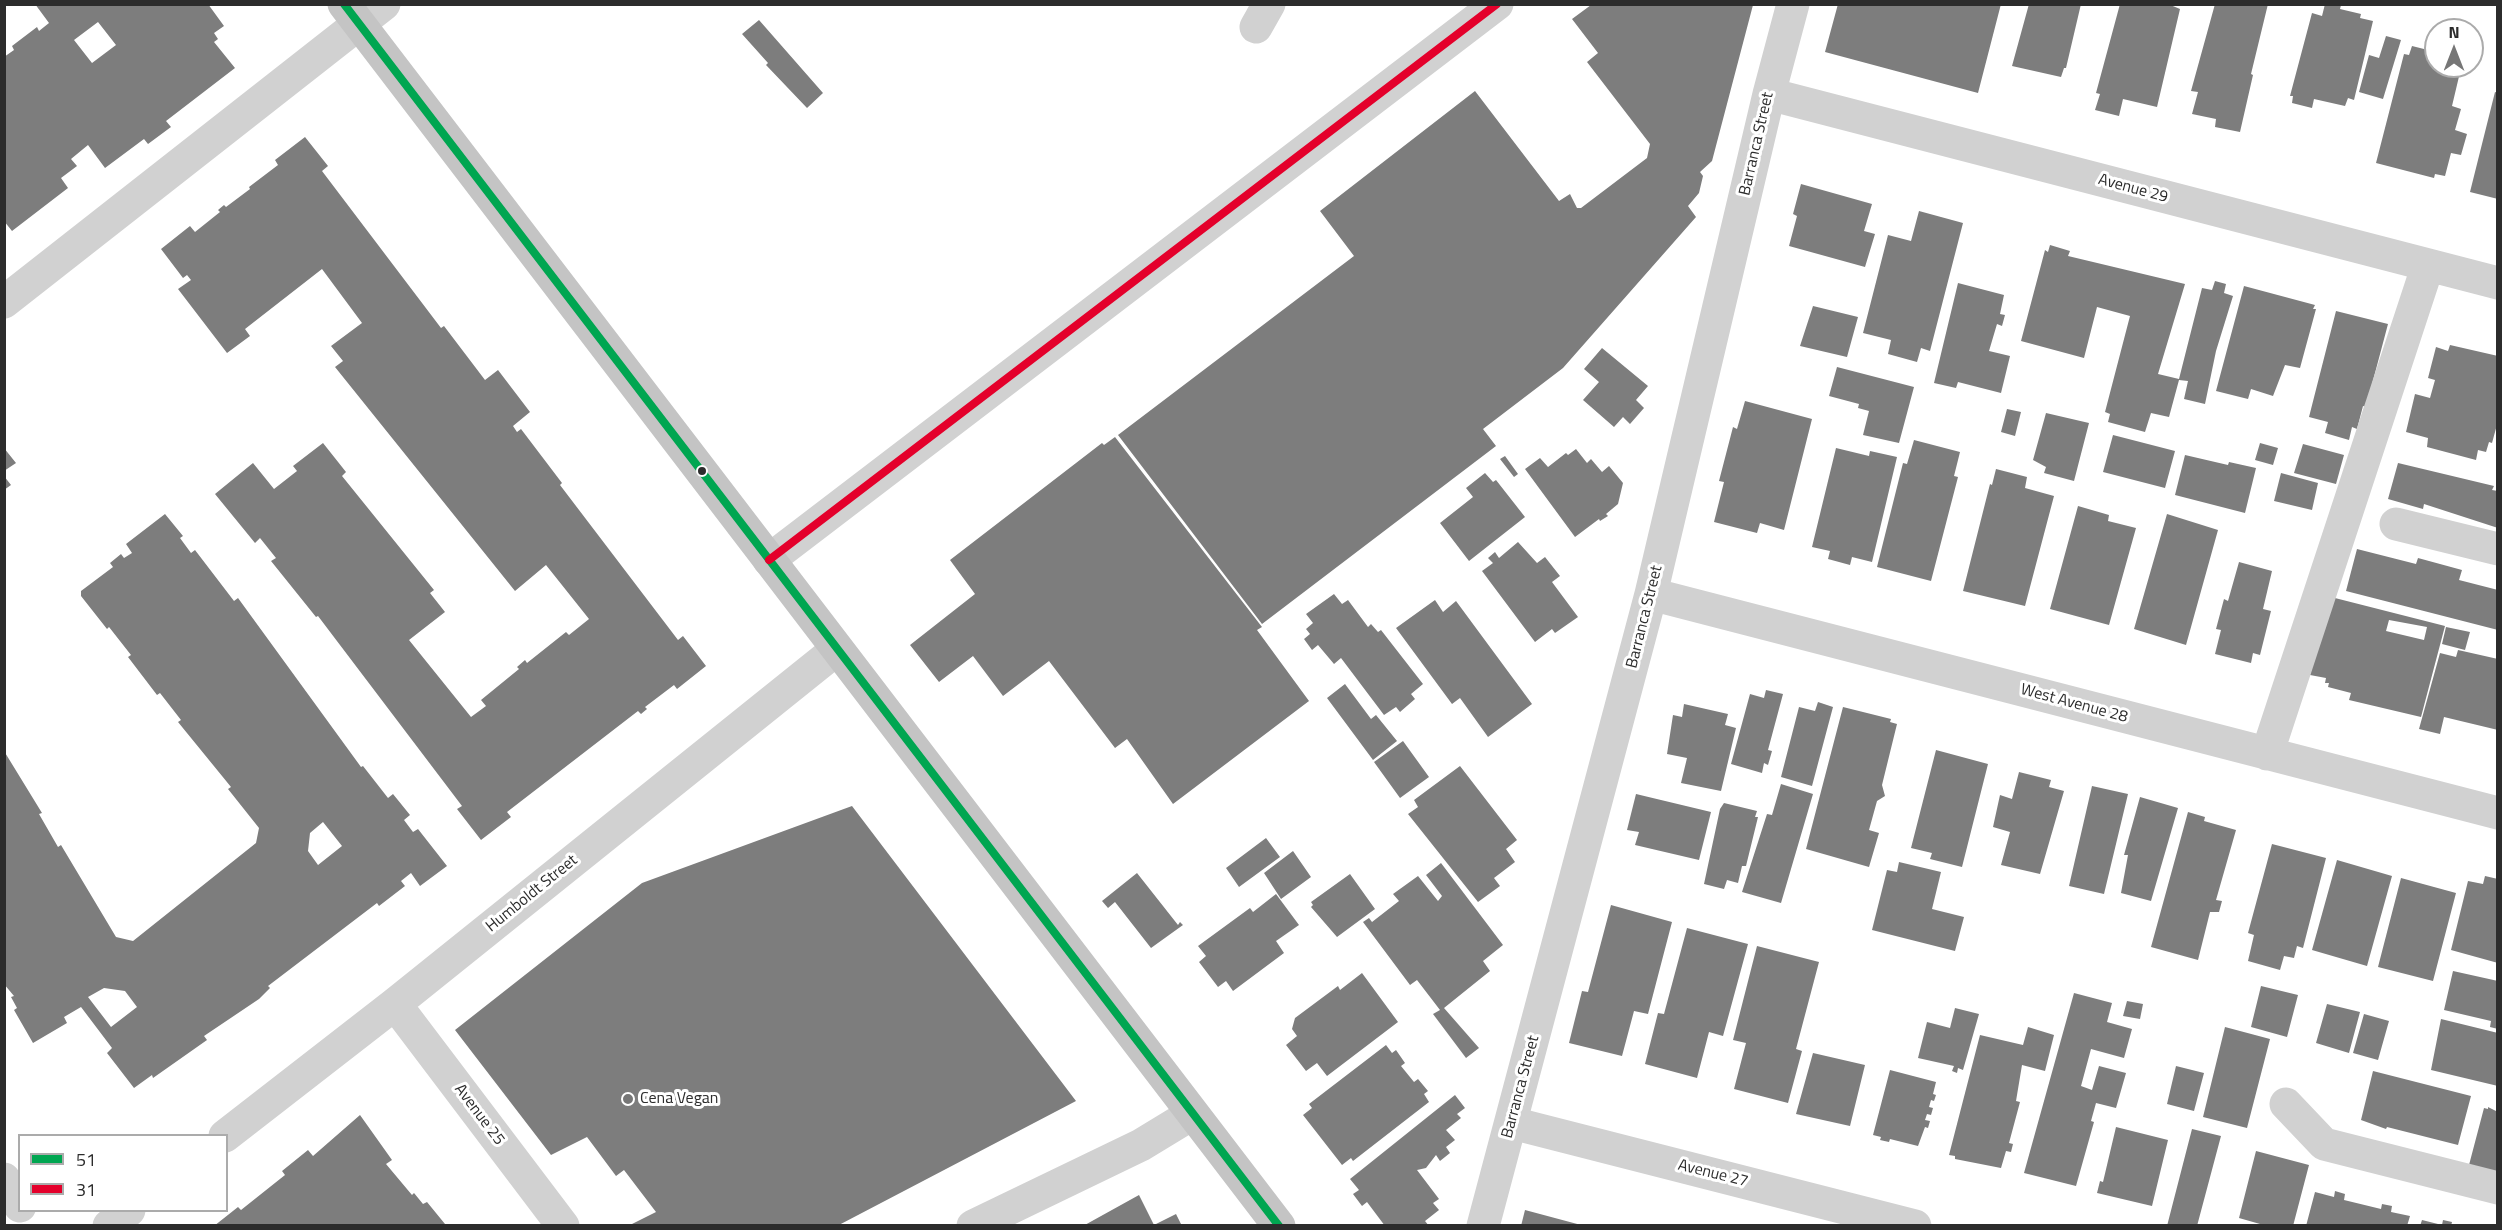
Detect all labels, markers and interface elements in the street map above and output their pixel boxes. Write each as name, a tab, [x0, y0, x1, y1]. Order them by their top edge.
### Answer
north arrow	[2424, 18, 2484, 78]
text: N	[2448, 20, 2460, 44]
street label: Barranca Street	[1736, 91, 1778, 197]
street label: Avenue 29	[2096, 170, 2170, 208]
unlabelled marker	[696, 465, 708, 477]
street label: Barranca Street	[1623, 564, 1667, 670]
street label: West Avenue 28	[2018, 680, 2130, 728]
street label: Humboldt Street	[482, 851, 582, 937]
street label: Barranca Street	[1498, 1034, 1544, 1140]
street label: Avenue 25	[450, 1081, 508, 1149]
place label: Cena Vegan	[640, 1089, 718, 1109]
marker: Cena Vegan	[621, 1092, 635, 1106]
legend	[18, 1134, 228, 1212]
text: 51	[76, 1146, 96, 1173]
street label: Avenue 27	[1676, 1156, 1750, 1192]
text: 31	[76, 1176, 96, 1203]

